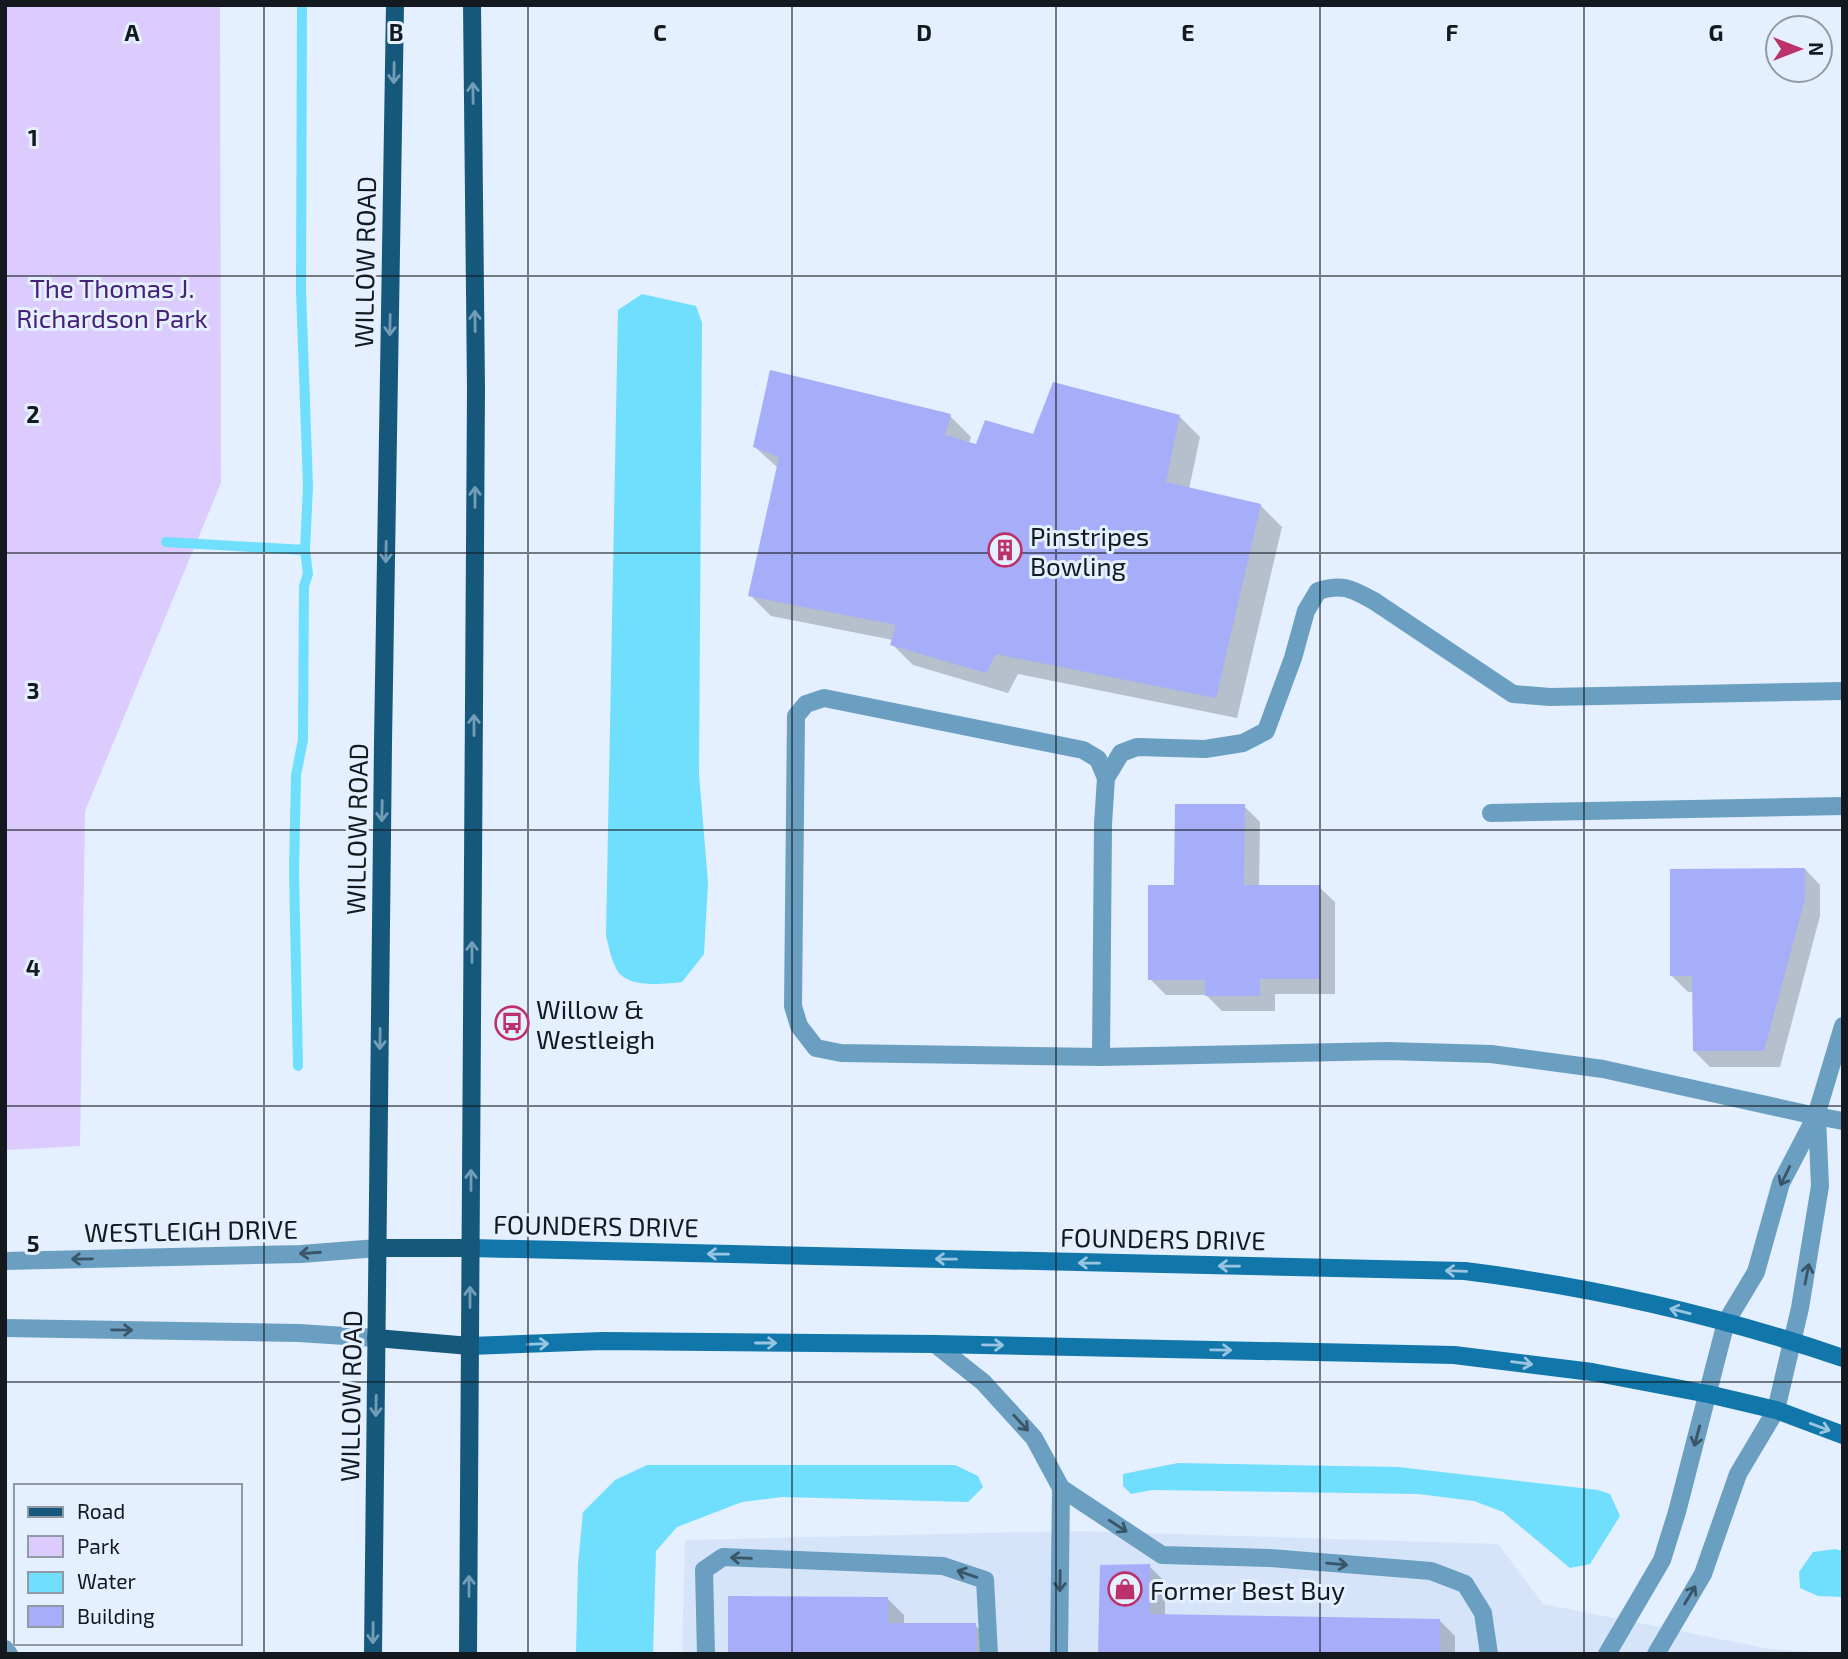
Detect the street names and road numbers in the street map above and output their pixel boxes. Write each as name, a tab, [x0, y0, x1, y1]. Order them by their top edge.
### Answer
street label: WILLOW ROAD	[347, 176, 381, 348]
street label: WILLOW ROAD	[339, 743, 373, 915]
street label: FOUNDERS DRIVE	[493, 1208, 699, 1242]
street label: WESTLEIGH DRIVE	[84, 1213, 298, 1247]
street label: FOUNDERS DRIVE	[1060, 1221, 1266, 1255]
street label: WILLOW ROAD	[333, 1310, 367, 1482]

